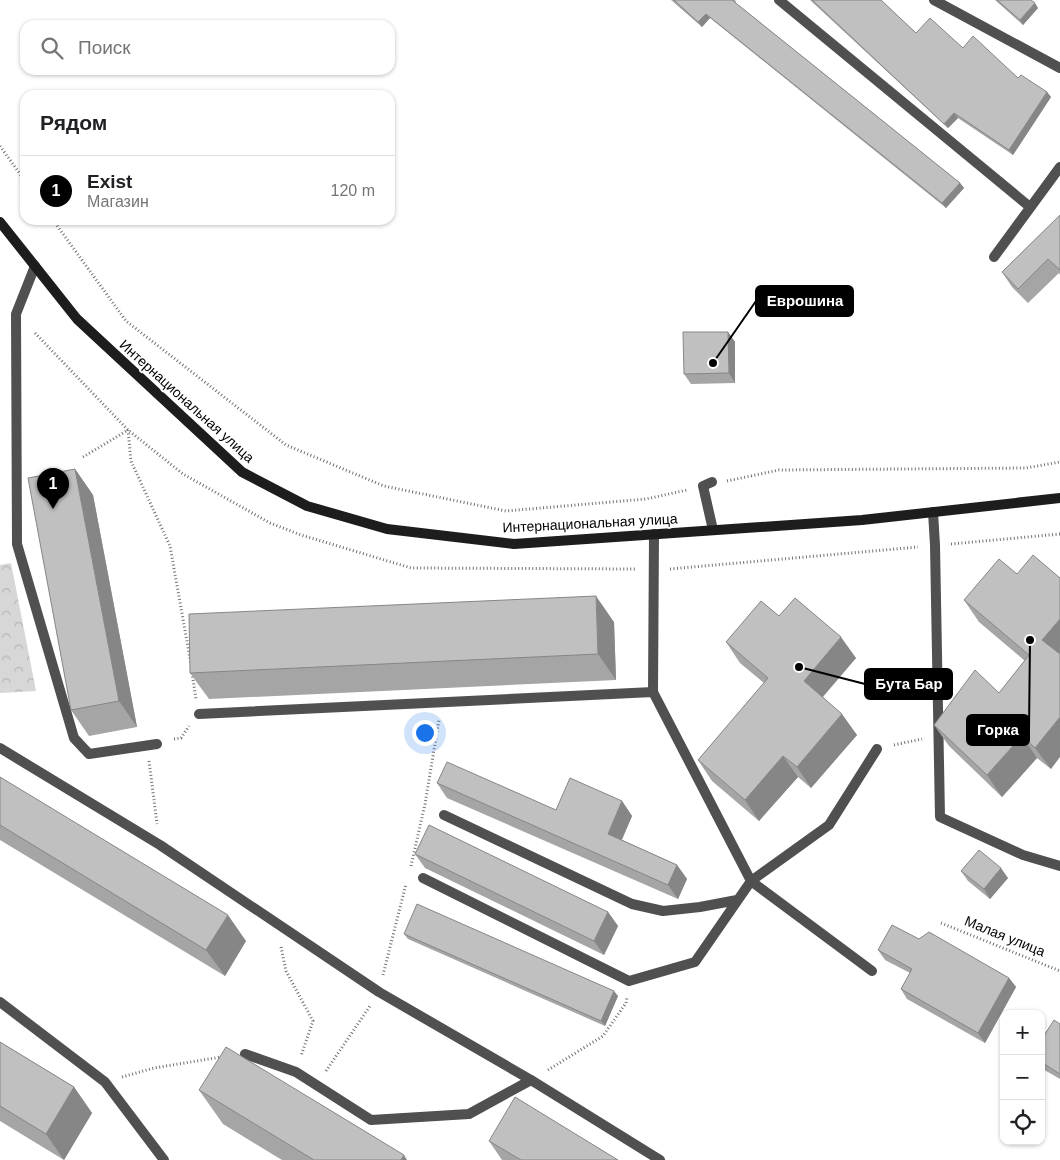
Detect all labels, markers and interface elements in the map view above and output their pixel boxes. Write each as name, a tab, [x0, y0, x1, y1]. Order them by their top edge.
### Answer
search box	[20, 20, 395, 75]
icon: search	[38, 34, 66, 62]
text: Поиск	[78, 37, 131, 58]
text: Рядом	[40, 111, 107, 134]
text: Exist	[87, 171, 132, 192]
text: 1	[52, 182, 60, 199]
text: 120 m	[331, 182, 375, 199]
text: Магазин	[87, 193, 149, 210]
callout: Еврошина	[756, 286, 853, 316]
text: Еврошина	[767, 292, 844, 309]
street label: Интернациональная улица	[117, 336, 258, 466]
pin: 1	[37, 468, 69, 509]
street label: Интернациональная улица	[502, 510, 678, 536]
callout: Бута Бар	[865, 669, 952, 699]
text: Бута Бар	[875, 675, 943, 692]
callout: Горка	[967, 715, 1029, 745]
your location	[412, 720, 438, 746]
text: Горка	[977, 721, 1020, 738]
street label: Малая улица	[962, 913, 1048, 960]
map controls	[1000, 1010, 1045, 1145]
button: +	[1000, 1010, 1045, 1055]
button: −	[1000, 1055, 1045, 1100]
button: locate	[1000, 1100, 1045, 1145]

